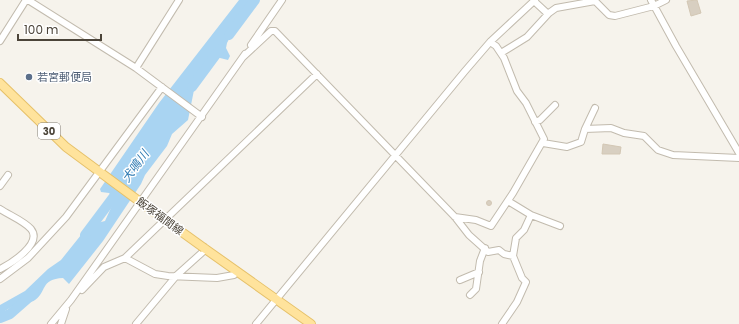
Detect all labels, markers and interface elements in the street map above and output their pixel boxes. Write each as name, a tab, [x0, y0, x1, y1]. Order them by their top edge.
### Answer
scale bar	[18, 16, 101, 42]
text: 100 m	[24, 21, 58, 38]
place label: 若宮郵便局	[37, 69, 92, 85]
marker: 若宮郵便局	[24, 72, 34, 82]
road number: 30	[38, 123, 60, 139]
water label: 犬鳴川	[118, 145, 154, 186]
street label: 飯塚福間線	[133, 193, 187, 239]

